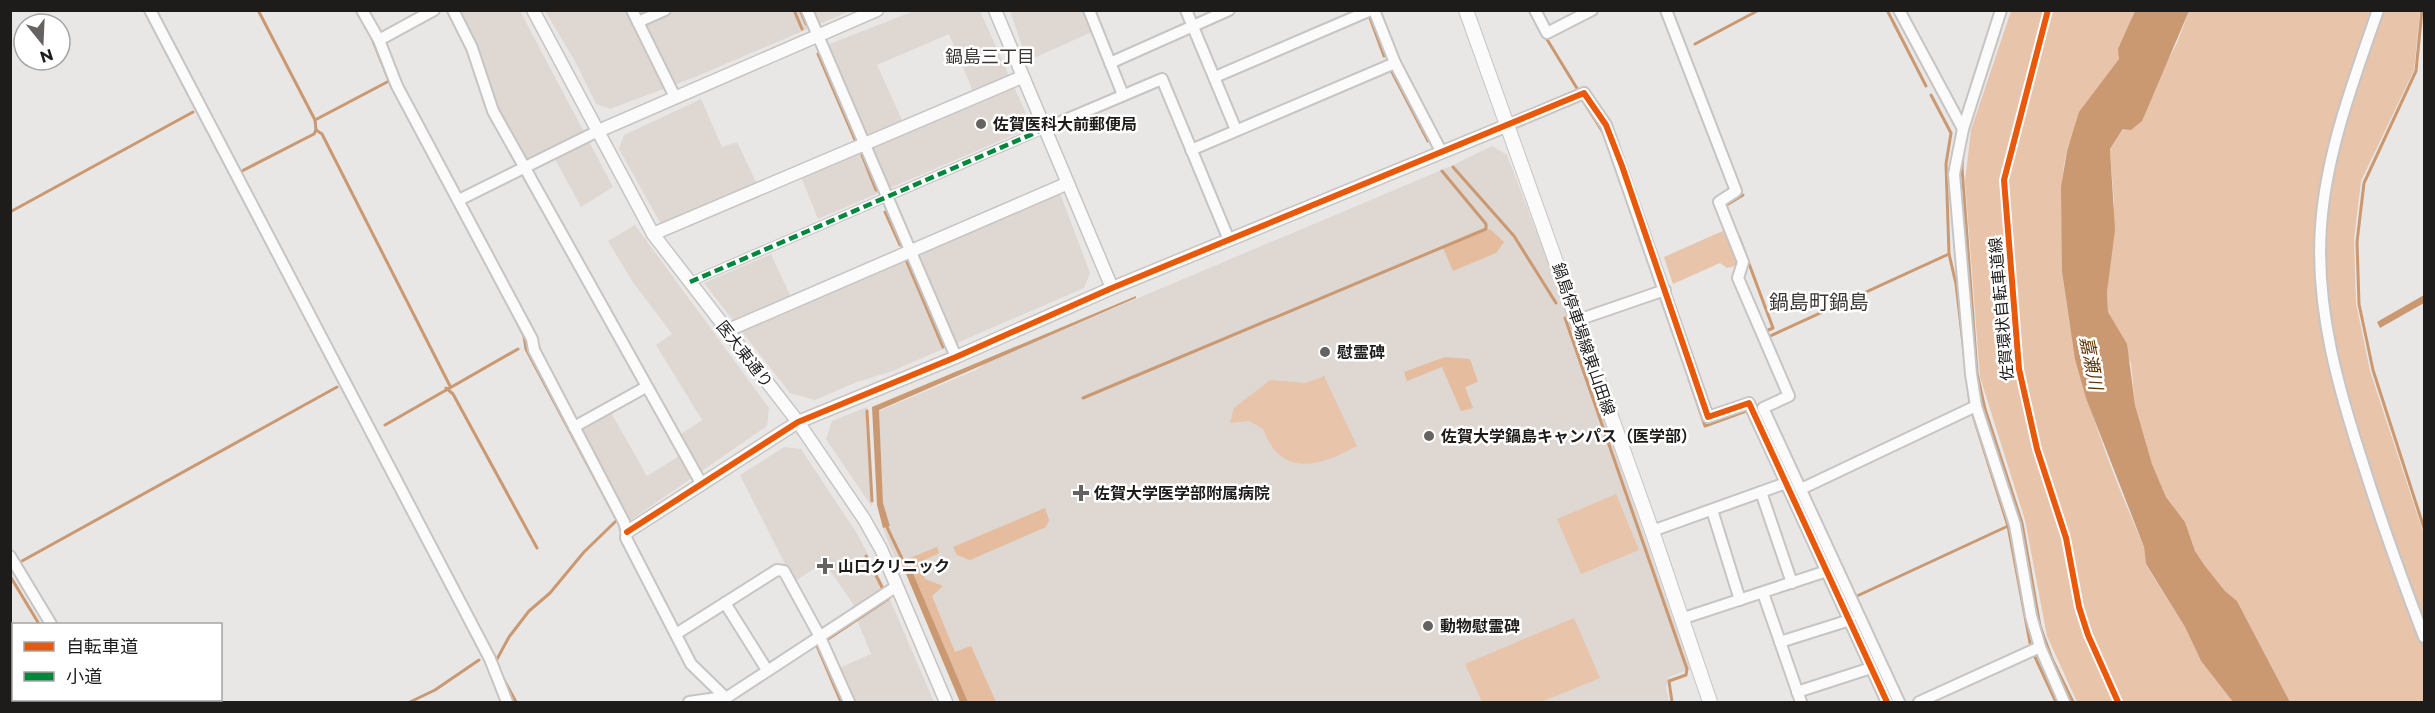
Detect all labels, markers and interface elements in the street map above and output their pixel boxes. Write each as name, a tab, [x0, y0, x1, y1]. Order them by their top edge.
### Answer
north arrow	[12, 12, 72, 72]
text: N	[37, 45, 56, 67]
district label: 鍋島三丁目	[945, 46, 1035, 68]
place label: 佐賀医科大前郵便局	[992, 115, 1137, 134]
marker: 佐賀医科大前郵便局	[974, 117, 988, 131]
street label: 佐賀環状自転車道線	[1986, 236, 2017, 382]
street label: 鍋島停車場線東山田線	[1548, 260, 1619, 418]
district label: 鍋島町鍋島	[1769, 290, 1869, 314]
street label: 医大東通り	[712, 317, 777, 392]
water label: 嘉瀬川	[2075, 334, 2107, 394]
place label: 慰霊碑	[1337, 343, 1385, 362]
marker: 慰霊碑	[1318, 345, 1332, 359]
place label: 佐賀大学鍋島キャンパス（医学部）	[1440, 427, 1697, 446]
marker: 佐賀大学鍋島キャンパス（医学部）	[1422, 429, 1436, 443]
marker: 佐賀大学医学部附属病院	[1072, 484, 1090, 502]
place label: 佐賀大学医学部附属病院	[1093, 484, 1270, 503]
marker: 山口クリニック	[816, 557, 834, 575]
place label: 山口クリニック	[838, 557, 950, 576]
place label: 動物慰霊碑	[1440, 617, 1520, 636]
marker: 動物慰霊碑	[1421, 619, 1435, 633]
legend	[12, 623, 222, 701]
text: 自転車道	[66, 636, 138, 658]
text: 小道	[66, 666, 102, 688]

